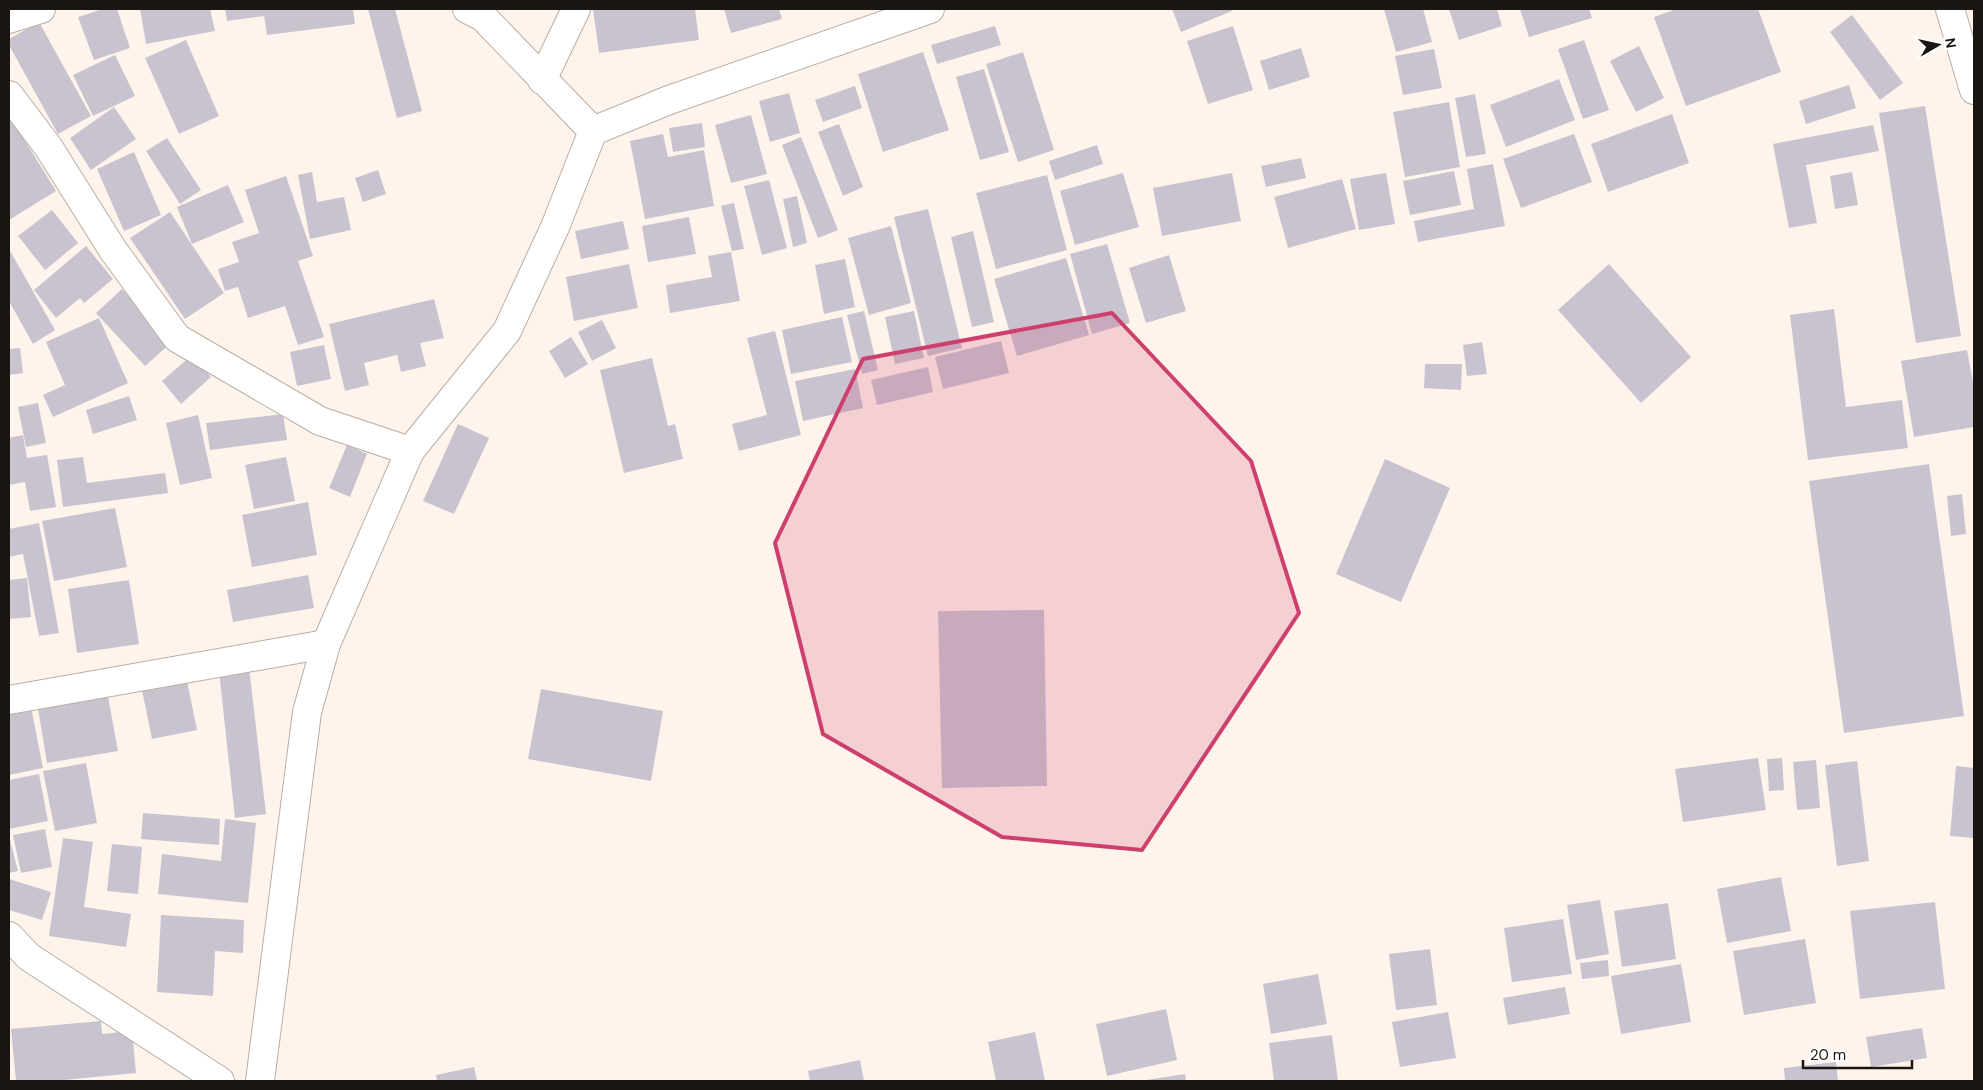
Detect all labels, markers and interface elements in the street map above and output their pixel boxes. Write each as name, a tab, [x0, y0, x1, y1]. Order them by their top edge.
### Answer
north arrow	[1913, 20, 1963, 70]
text: N	[1941, 37, 1961, 49]
scale bar	[1803, 1038, 1912, 1070]
text: 20 m	[1810, 1045, 1846, 1065]

